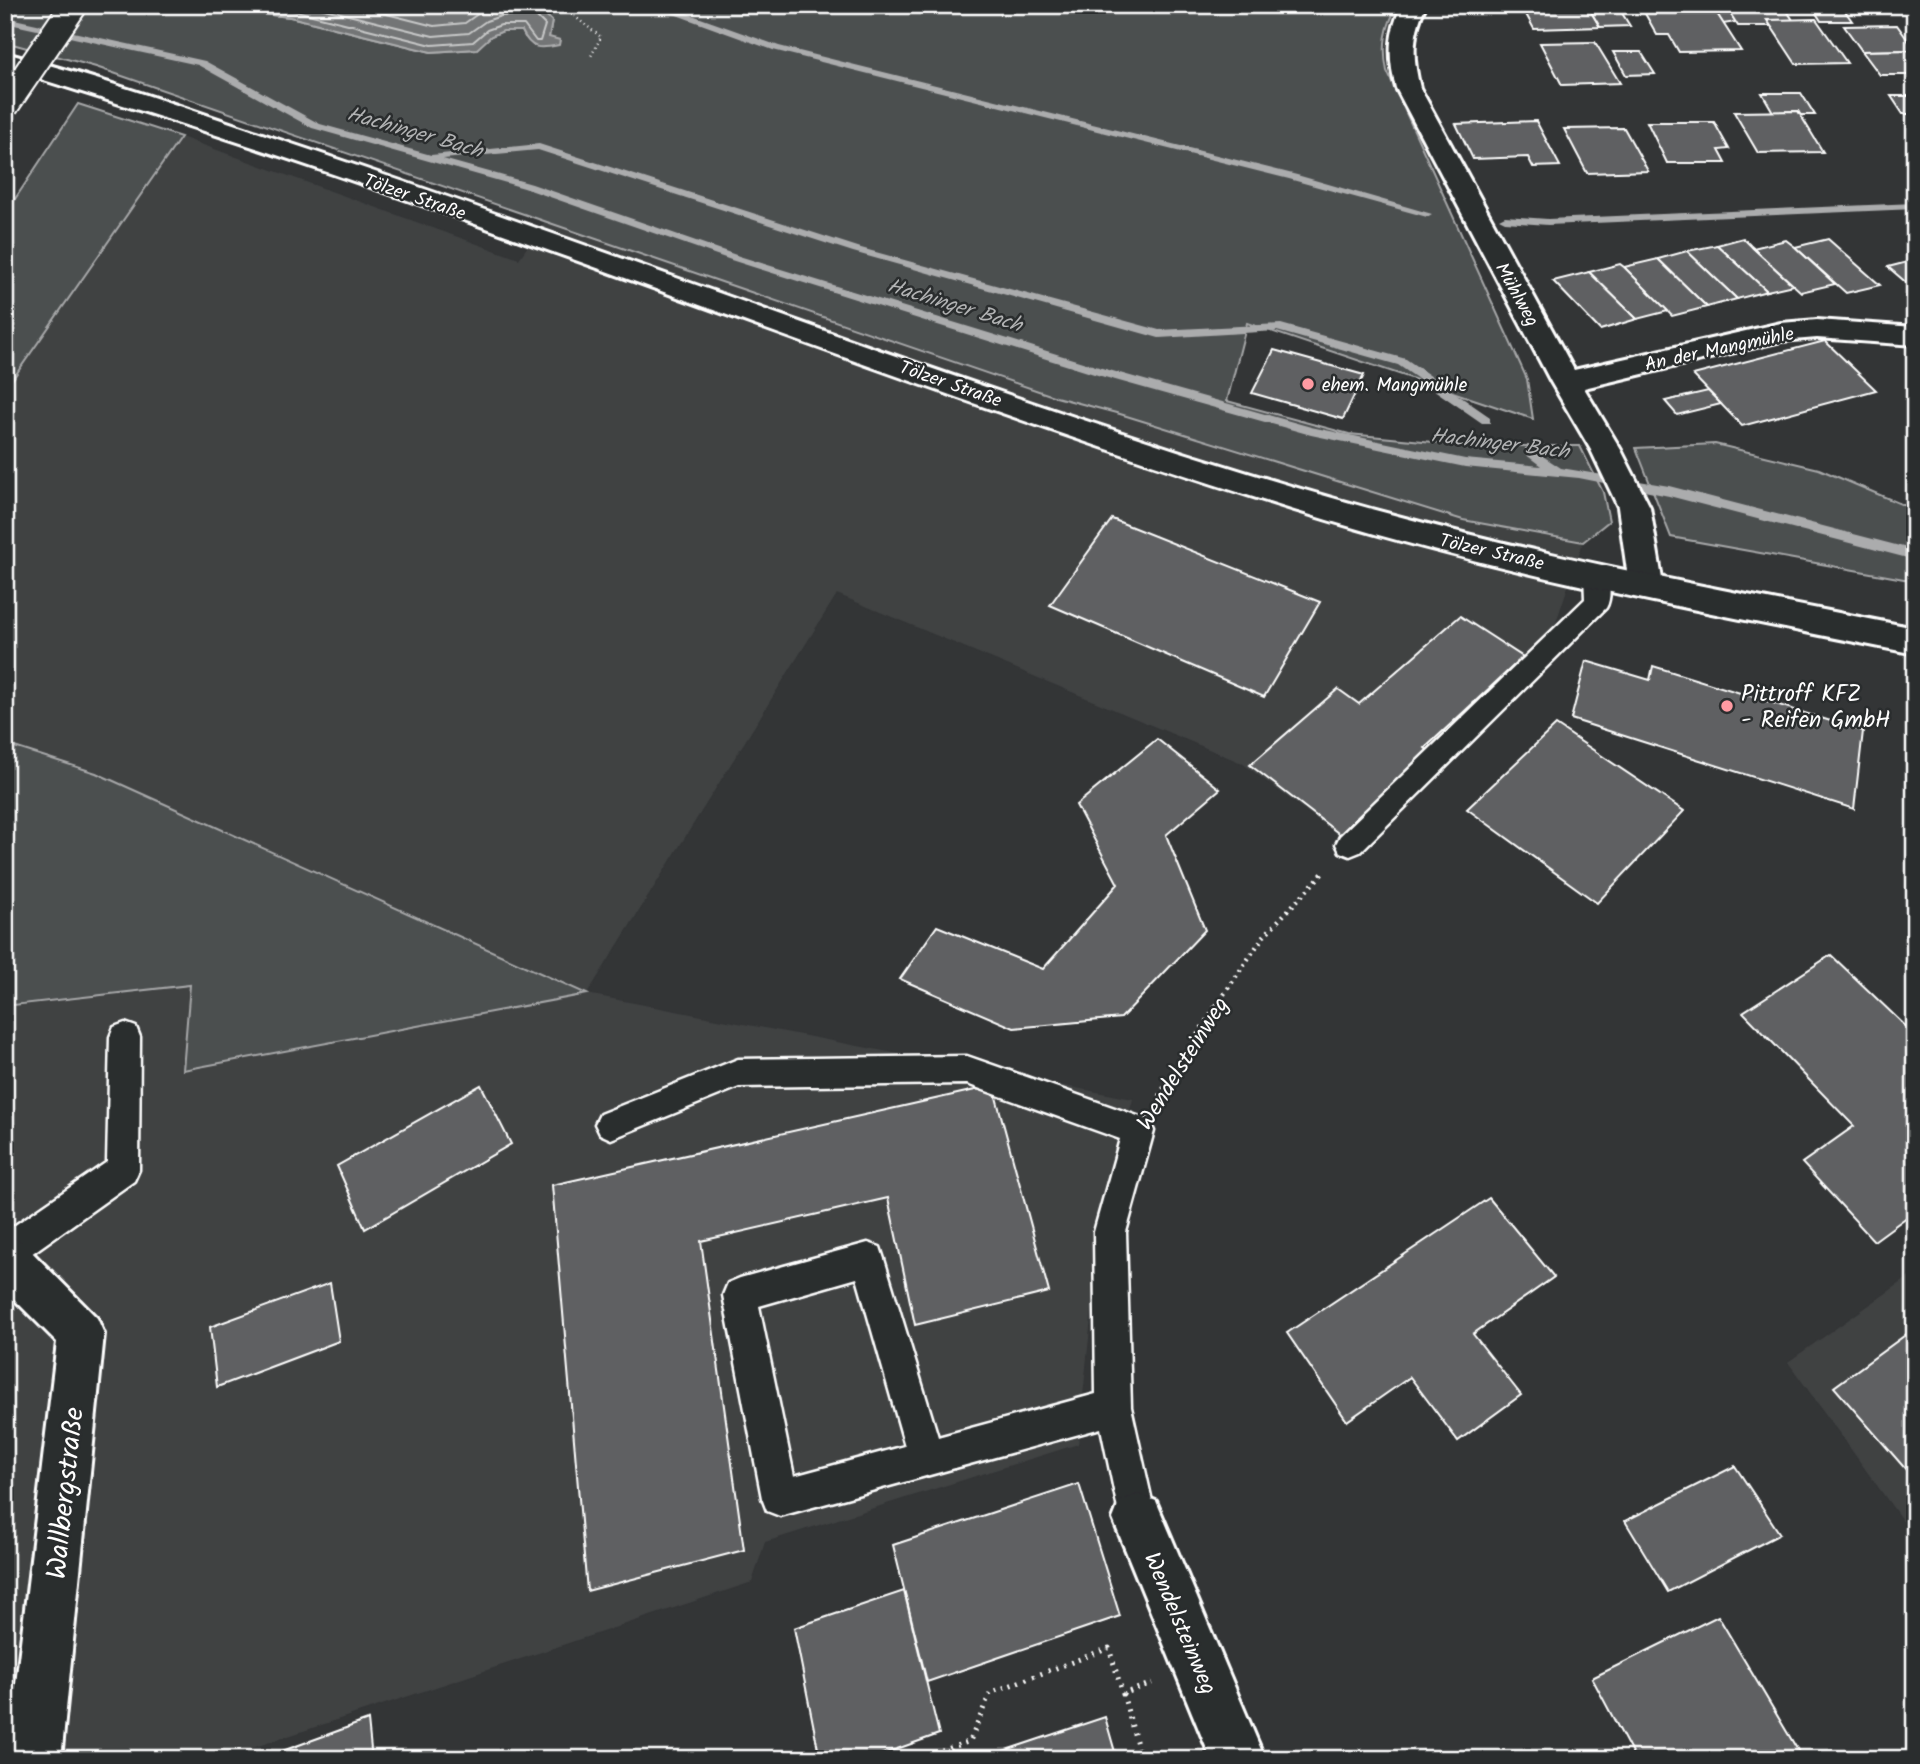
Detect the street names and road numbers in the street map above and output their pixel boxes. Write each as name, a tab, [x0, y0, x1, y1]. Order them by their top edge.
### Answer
street label: Tölzer Straße	[359, 166, 470, 230]
street label: Mühlweg	[1486, 257, 1546, 333]
street label: An der Mangmühle	[1642, 319, 1797, 380]
street label: Tölzer Straße	[895, 353, 1006, 417]
street label: Tölzer Straße	[1436, 526, 1547, 580]
street label: Wendelsteinweg	[1128, 990, 1239, 1138]
street label: Wallbergstraße	[35, 1405, 98, 1582]
street label: Wendelsteinweg	[1133, 1547, 1225, 1701]

